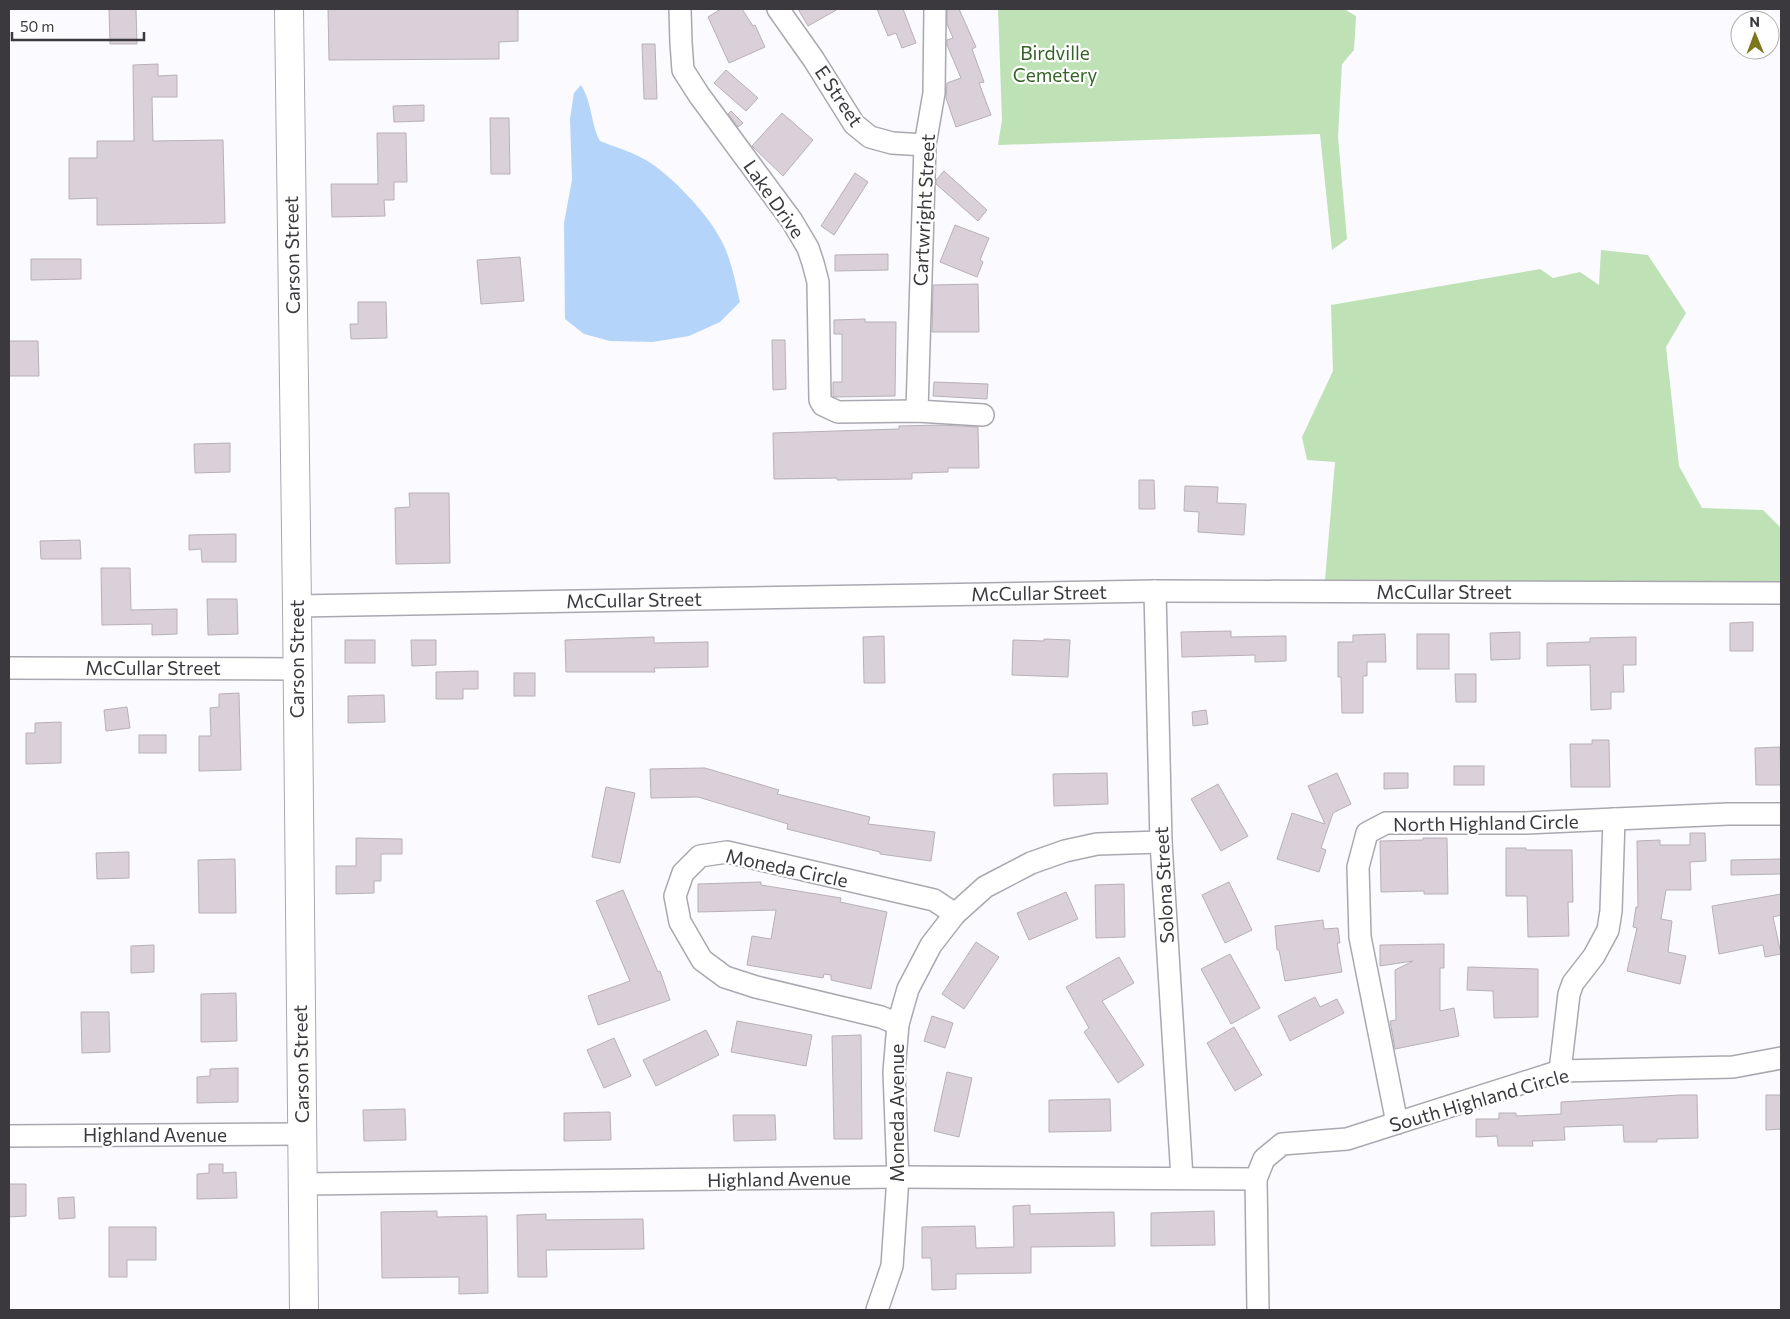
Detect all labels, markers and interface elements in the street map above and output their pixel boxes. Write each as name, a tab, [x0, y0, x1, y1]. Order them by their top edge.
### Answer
scale bar	[12, 10, 145, 42]
north arrow	[1730, 10, 1780, 60]
text: N	[1749, 13, 1760, 30]
text: 50 m	[20, 17, 54, 35]
park label: Birdville Cemetery	[1013, 41, 1097, 86]
street label: E Street	[811, 61, 868, 131]
street label: Cartwright Street	[908, 133, 939, 287]
street label: Lake Drive	[739, 155, 810, 242]
street label: Carson Street	[279, 195, 304, 314]
street label: McCullar Street	[971, 580, 1107, 605]
street label: McCullar Street	[1376, 580, 1512, 603]
street label: McCullar Street	[566, 587, 702, 612]
street label: Carson Street	[285, 600, 308, 718]
street label: McCullar Street	[85, 656, 221, 679]
street label: North Highland Circle	[1393, 809, 1579, 836]
street label: Solona Street	[1149, 826, 1178, 944]
street label: Moneda Circle	[724, 843, 850, 892]
street label: Carson Street	[288, 1004, 313, 1123]
street label: Moneda Avenue	[885, 1044, 908, 1182]
street label: South Highland Circle	[1387, 1063, 1571, 1136]
street label: Highland Avenue	[83, 1123, 227, 1146]
street label: Highland Avenue	[707, 1166, 851, 1191]

